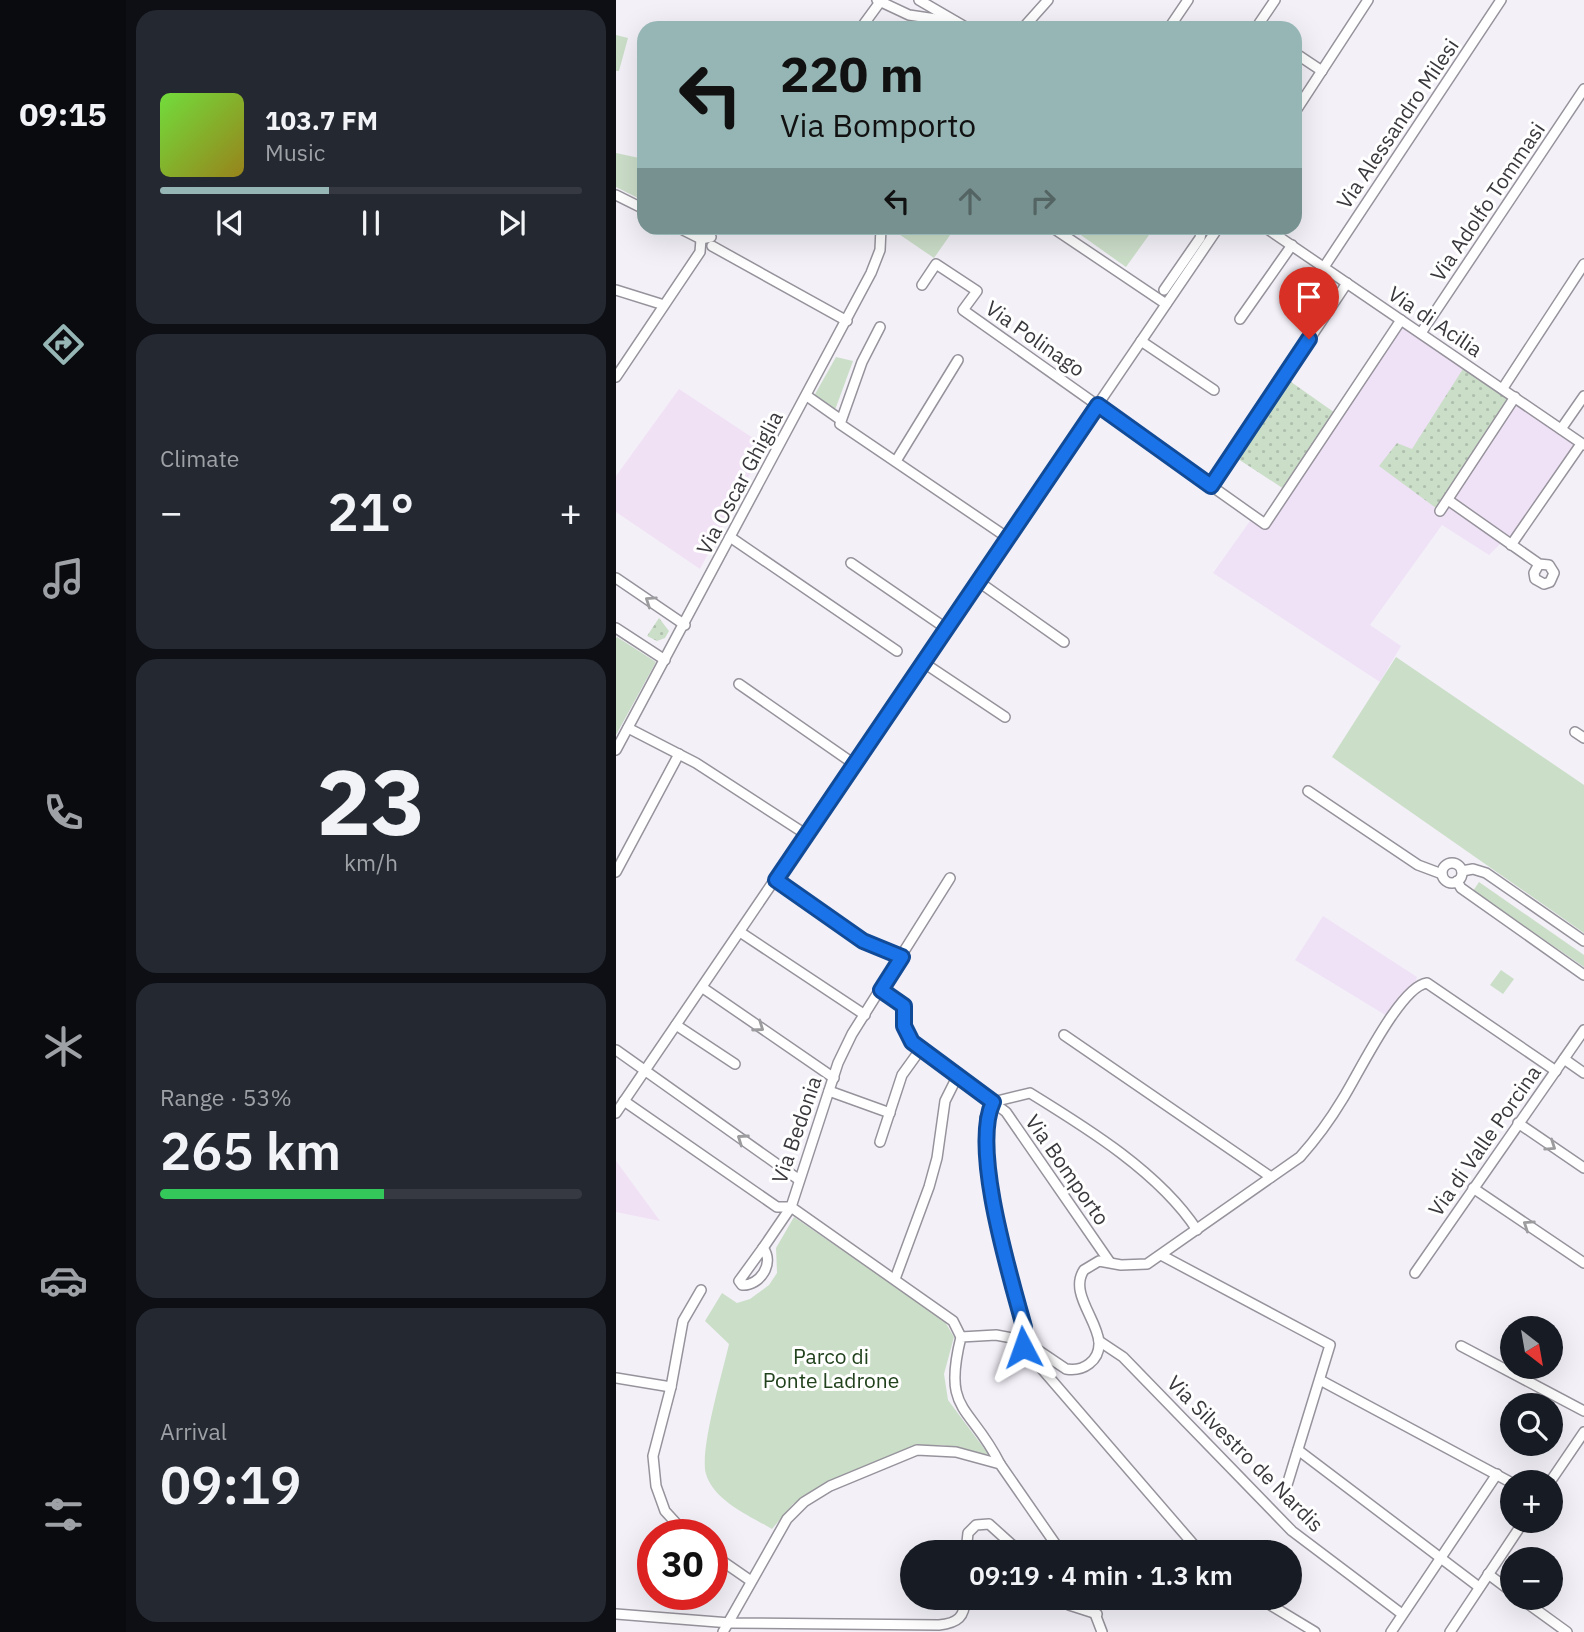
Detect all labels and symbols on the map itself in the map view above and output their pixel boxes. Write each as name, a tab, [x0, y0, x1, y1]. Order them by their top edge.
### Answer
street label: Via Alessandro Milesi	[1330, 33, 1465, 214]
street label: Via Adolfo Tommasi	[1423, 116, 1551, 287]
pin	[1279, 267, 1339, 339]
street label: Via di Acilia	[1383, 279, 1488, 363]
street label: Via Polinago	[980, 294, 1091, 383]
street label: Via Oscar Ghiglia	[689, 406, 789, 559]
one-way arrow	[645, 596, 658, 609]
one-way arrow	[751, 1019, 764, 1031]
street label: Via di Valle Porcina	[1422, 1059, 1547, 1222]
street label: Via Bedonia	[765, 1072, 827, 1187]
street label: Via Bomporto	[1019, 1109, 1116, 1230]
one-way arrow	[737, 1135, 750, 1147]
one-way arrow	[1543, 1137, 1556, 1150]
one-way arrow	[1523, 1220, 1536, 1233]
position arrow	[986, 1310, 1060, 1384]
north arrow	[1500, 1316, 1563, 1379]
park label: Parco di Ponte Ladrone	[763, 1342, 899, 1394]
street label: Via Silvestro de Nardis	[1161, 1369, 1330, 1538]
speed limit sign: 30	[637, 1519, 728, 1610]

